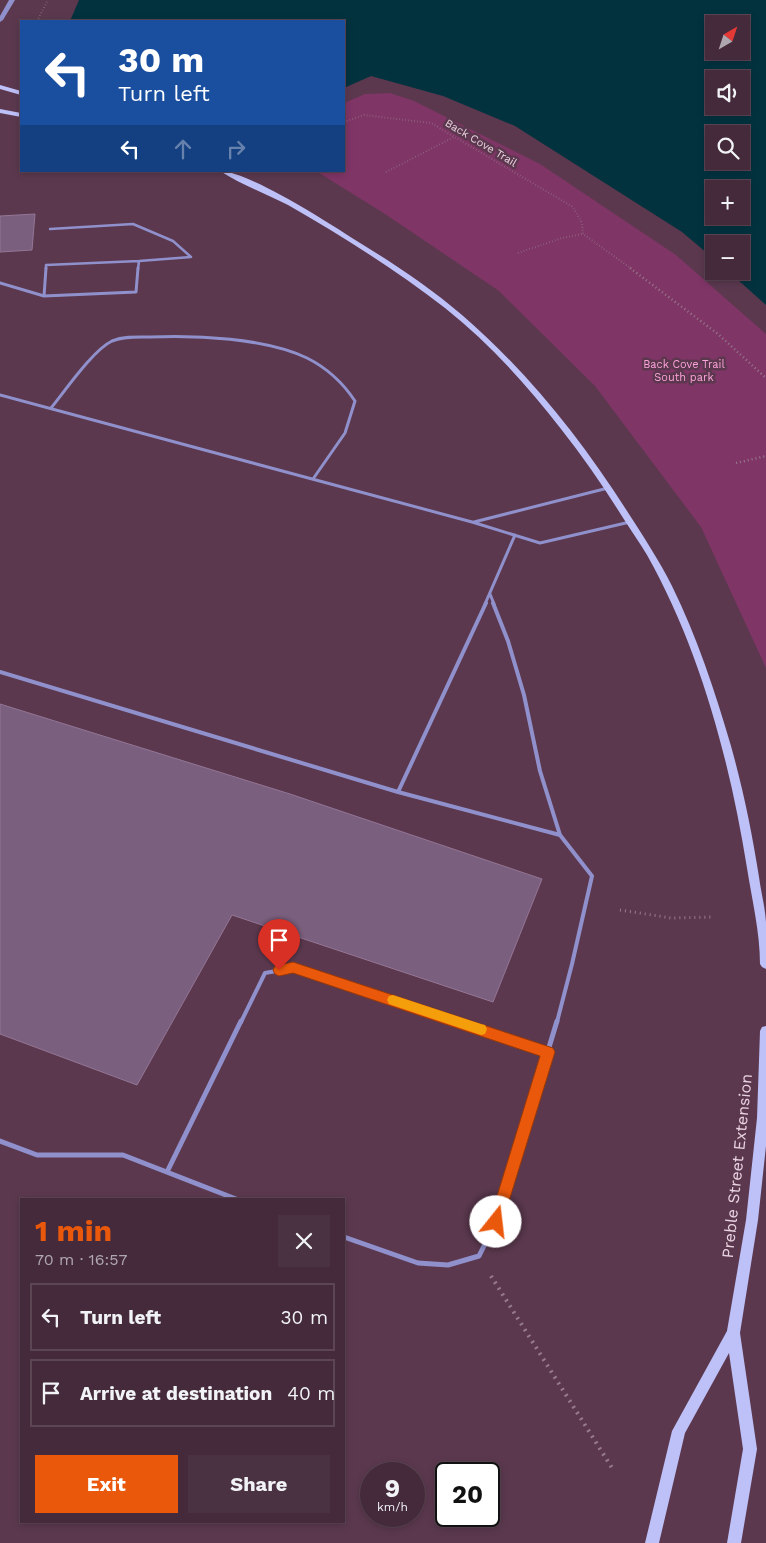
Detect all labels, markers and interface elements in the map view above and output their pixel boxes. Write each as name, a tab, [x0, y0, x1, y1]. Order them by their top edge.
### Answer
north arrow	[705, 15, 750, 60]
map controls	[705, 15, 750, 280]
text: 30 m	[118, 39, 204, 81]
icon: left	[35, 40, 100, 105]
button: sound	[705, 70, 750, 115]
text: Turn left	[118, 81, 210, 106]
street label: Back Cove Trail	[443, 116, 520, 170]
button: search	[705, 125, 750, 170]
icon: left	[116, 135, 144, 163]
icon: ahead	[169, 135, 197, 163]
icon: right	[222, 135, 250, 163]
button: +	[705, 180, 750, 225]
button: −	[705, 235, 750, 280]
park label: Back Cove Trail South park	[643, 358, 725, 384]
pin	[258, 919, 300, 970]
icon: arrive	[265, 926, 293, 954]
street label: Preble Street Extension	[718, 1073, 756, 1259]
position arrow	[469, 1195, 521, 1247]
text: 1 min	[35, 1213, 112, 1248]
button: close	[278, 1215, 330, 1267]
text: 70 m · 16:57	[35, 1250, 128, 1269]
icon: left	[37, 1303, 65, 1331]
text: Turn left	[80, 1306, 161, 1329]
text: 30 m	[281, 1306, 328, 1329]
icon: arrive	[37, 1379, 65, 1407]
text: Arrive at destination	[80, 1382, 272, 1405]
text: 40 m	[287, 1382, 335, 1405]
button: Exit	[35, 1455, 178, 1513]
button: Share	[188, 1455, 330, 1513]
speed limit sign: 20	[435, 1462, 500, 1527]
text: 9	[385, 1474, 400, 1503]
text: km/h	[377, 1500, 408, 1514]

